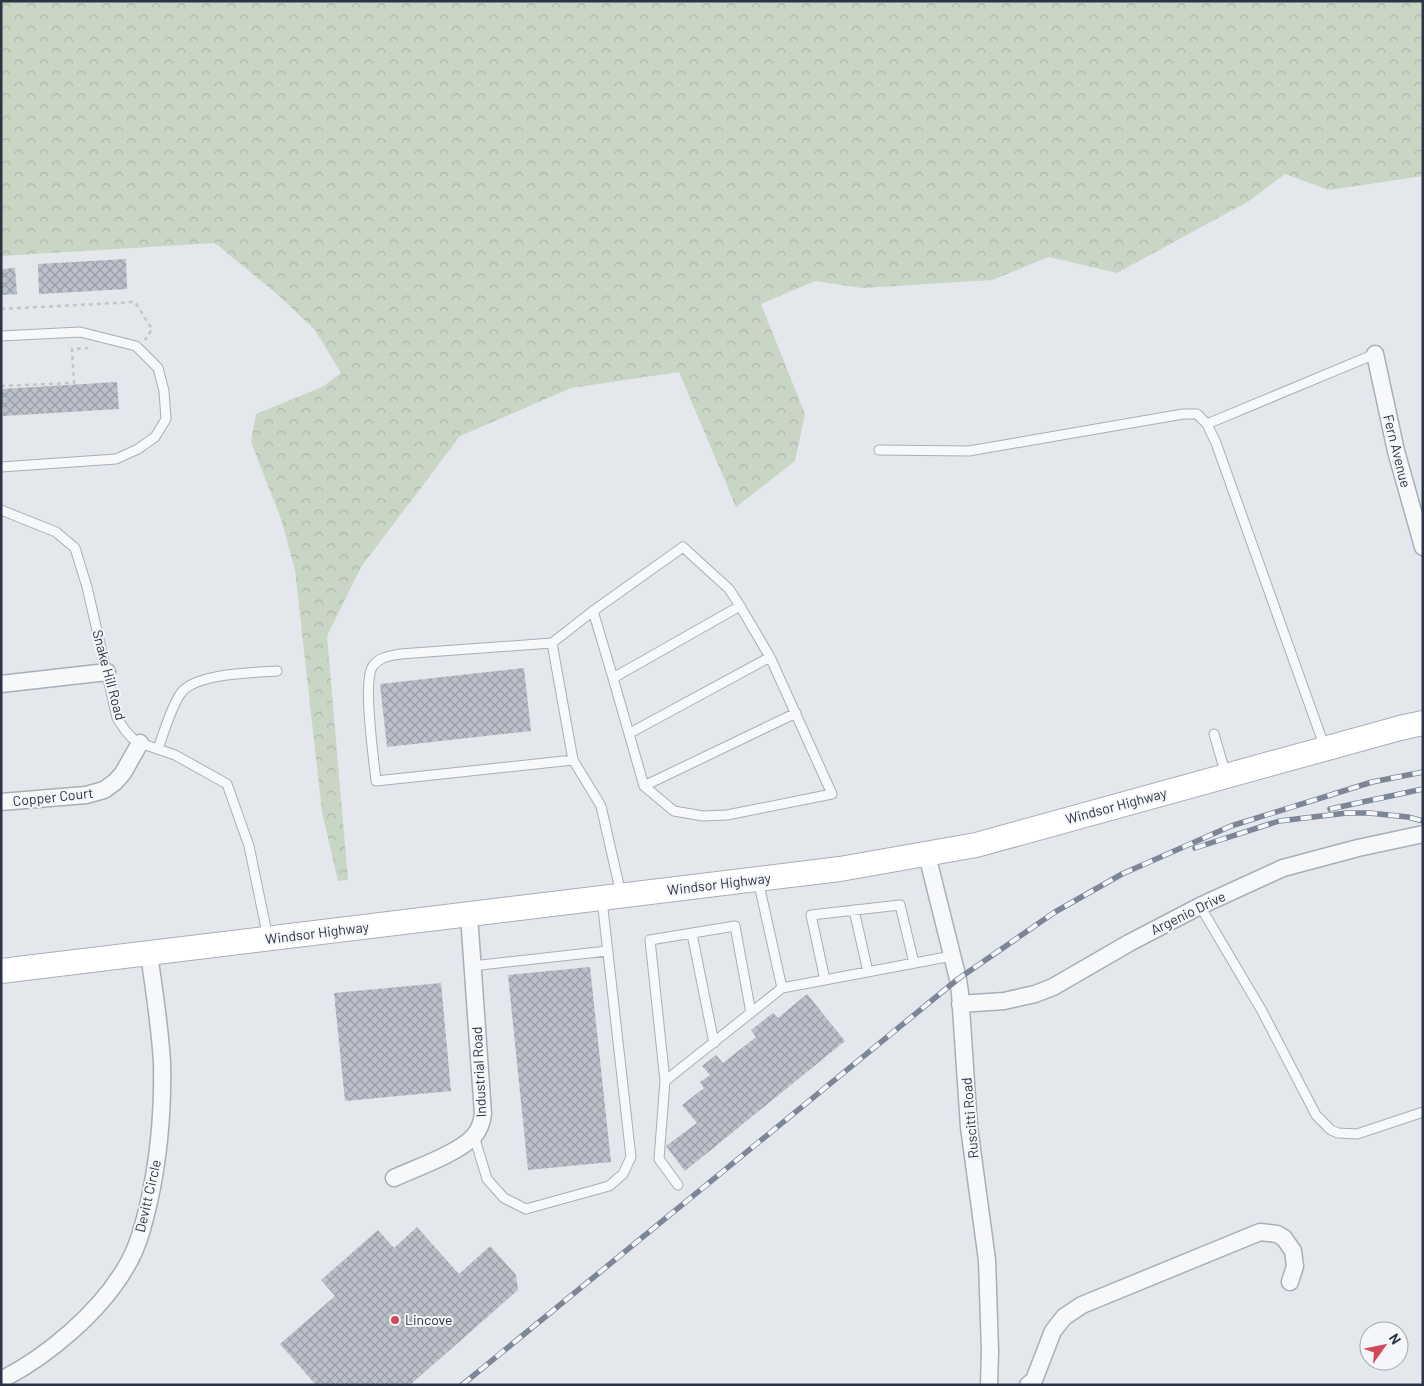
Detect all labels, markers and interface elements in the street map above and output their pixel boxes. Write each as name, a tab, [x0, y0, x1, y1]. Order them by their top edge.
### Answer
street label: Fern Avenue	[1380, 413, 1415, 489]
street label: Snake Hill Road	[89, 628, 130, 722]
street label: Copper Court	[12, 784, 94, 809]
street label: Windsor Highway	[1063, 784, 1169, 827]
street label: Windsor Highway	[666, 869, 772, 898]
street label: Argenio Drive	[1148, 887, 1228, 938]
street label: Windsor Highway	[264, 918, 370, 947]
street label: Industrial Road	[468, 1026, 489, 1118]
street label: Ruscitti Road	[957, 1077, 982, 1159]
street label: Devitt Circle	[131, 1158, 164, 1234]
place label: Lincove	[405, 1311, 452, 1328]
marker: Lincove	[389, 1314, 401, 1326]
north arrow	[1359, 1321, 1409, 1371]
text: N	[1386, 1330, 1405, 1347]

